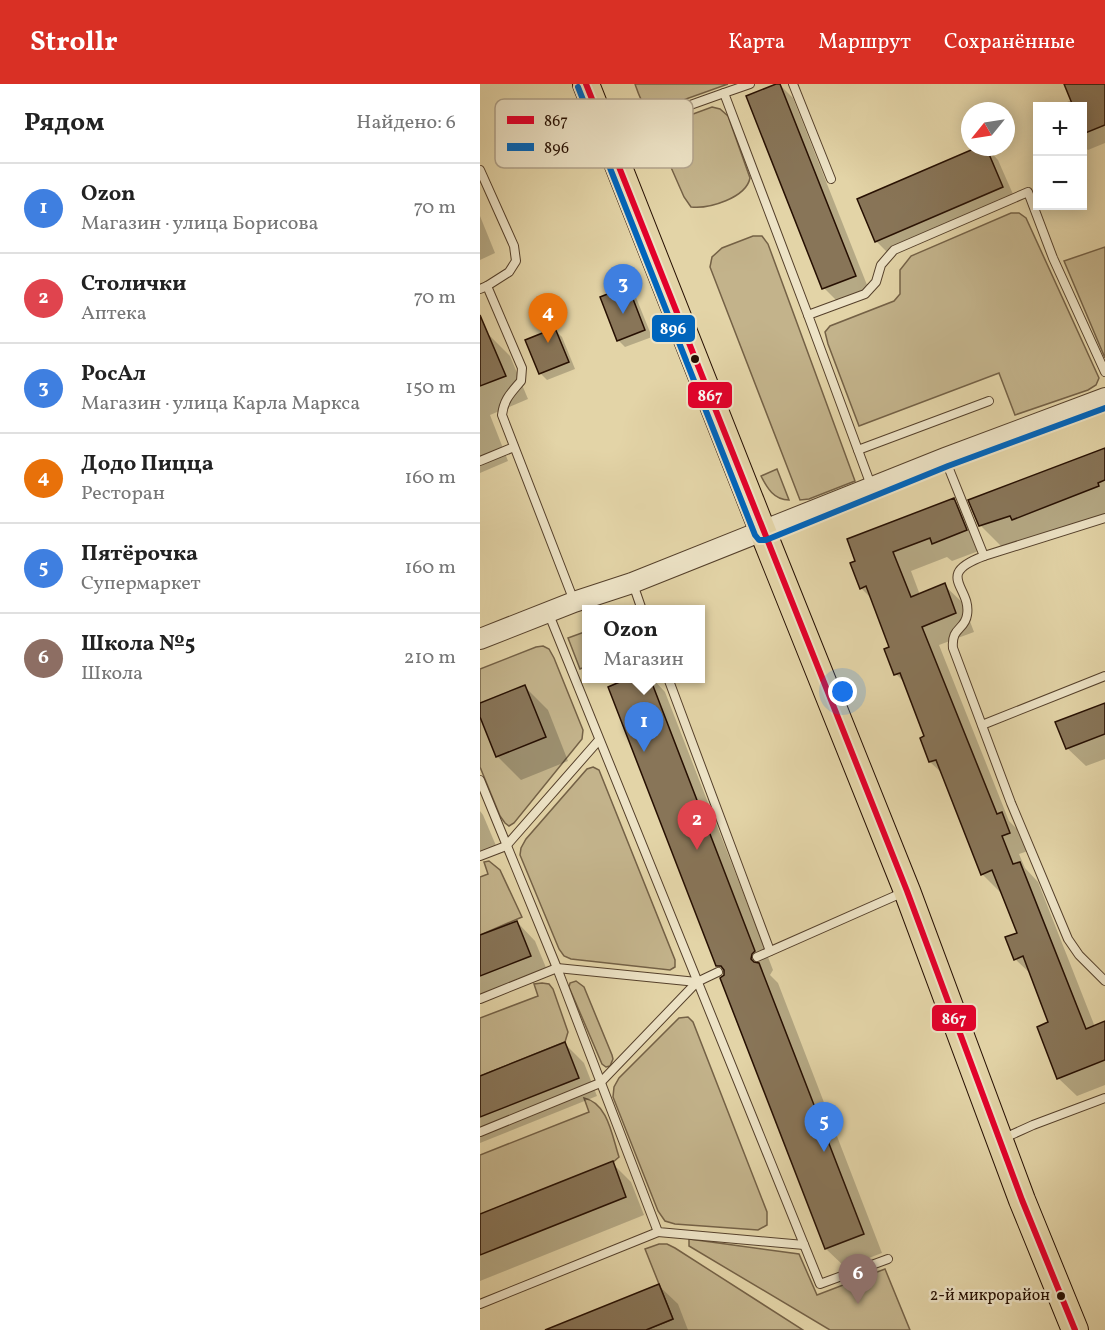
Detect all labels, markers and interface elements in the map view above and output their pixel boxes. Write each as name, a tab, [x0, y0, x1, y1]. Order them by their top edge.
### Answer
text: Strollr	[30, 23, 118, 62]
text: Карта	[728, 28, 785, 57]
text: Маршрут	[818, 28, 911, 57]
text: Сохранённые	[944, 28, 1075, 57]
legend	[495, 99, 693, 168]
north arrow	[961, 102, 1015, 156]
map controls	[1033, 102, 1087, 210]
button: +	[1033, 102, 1087, 156]
text: Рядом	[24, 105, 104, 141]
text: Найдено: 6	[356, 109, 456, 137]
text: 867	[544, 111, 568, 133]
text: 896	[544, 138, 569, 160]
button: −	[1033, 156, 1087, 210]
text: Ozon	[81, 179, 136, 210]
text: 1	[39, 194, 48, 222]
text: 70 m	[413, 194, 456, 222]
text: Магазин · улица Борисова	[81, 210, 319, 238]
pin: 3	[604, 264, 642, 314]
text: Столички	[81, 269, 186, 300]
text: 2	[38, 284, 49, 312]
text: 70 m	[413, 284, 456, 312]
pin: 4	[528, 294, 568, 343]
text: Аптека	[81, 300, 147, 328]
line badge: 896	[651, 314, 696, 343]
text: 896	[660, 319, 687, 341]
unlabelled marker	[689, 353, 701, 365]
text: РосАл	[81, 359, 146, 390]
text: 3	[38, 374, 49, 402]
text: 150 m	[405, 374, 456, 402]
line badge: 867	[687, 381, 733, 409]
text: 867	[697, 386, 723, 408]
text: Магазин · улица Карла Маркса	[81, 390, 360, 418]
text: Додо Пицца	[81, 449, 214, 480]
text: 4	[37, 464, 50, 492]
text: 160 m	[404, 464, 456, 492]
text: Ресторан	[81, 480, 165, 508]
text: Пятёрочка	[81, 539, 198, 570]
text: 5	[39, 554, 48, 582]
text: 160 m	[404, 554, 456, 582]
text: Супермаркет	[81, 570, 201, 598]
popup	[582, 605, 705, 683]
text: Ozon	[603, 615, 658, 646]
text: Школа №5	[81, 629, 195, 660]
text: 6	[38, 644, 49, 672]
text: 210 m	[404, 644, 456, 672]
text: Магазин	[603, 646, 684, 674]
text: Школа	[81, 660, 143, 688]
your location	[828, 677, 857, 706]
pin: 1	[624, 702, 664, 752]
pin: 2	[678, 800, 716, 850]
line badge: 867	[931, 1004, 977, 1032]
text: 867	[941, 1009, 967, 1031]
pin: 5	[804, 1102, 844, 1152]
pin: 6	[838, 1254, 878, 1304]
place label: 2-й микрорайон	[930, 1285, 1050, 1307]
marker: 2-й микрорайон	[1055, 1290, 1067, 1302]

